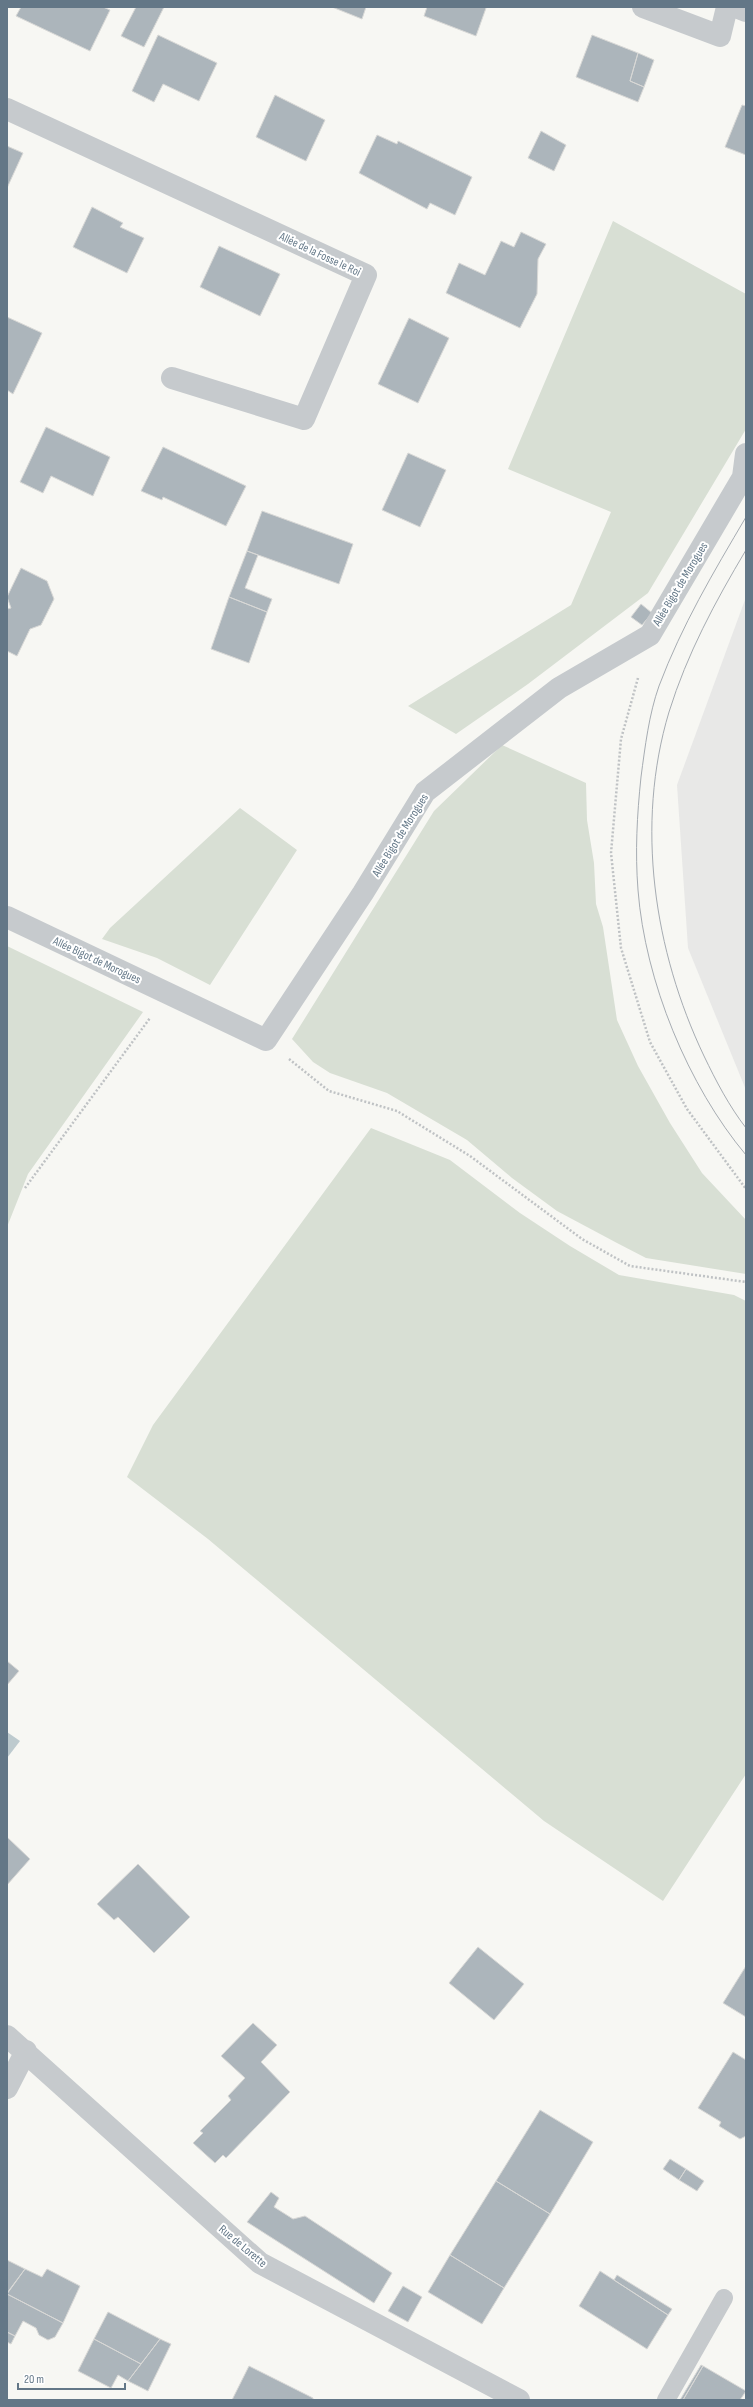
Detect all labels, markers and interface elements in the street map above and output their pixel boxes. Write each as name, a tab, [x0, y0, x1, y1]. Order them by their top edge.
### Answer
street label: Allée de la Fosse le Roi	[276, 229, 363, 280]
street label: Allée Bigot de Morogues	[649, 540, 711, 630]
street label: Allée Bigot de Morogues	[368, 791, 432, 880]
street label: Allée Bigot de Morogues	[50, 933, 143, 987]
street label: Rue de Lorette	[215, 2222, 270, 2271]
scale bar	[18, 2365, 125, 2391]
text: 20 m	[24, 2372, 44, 2387]

